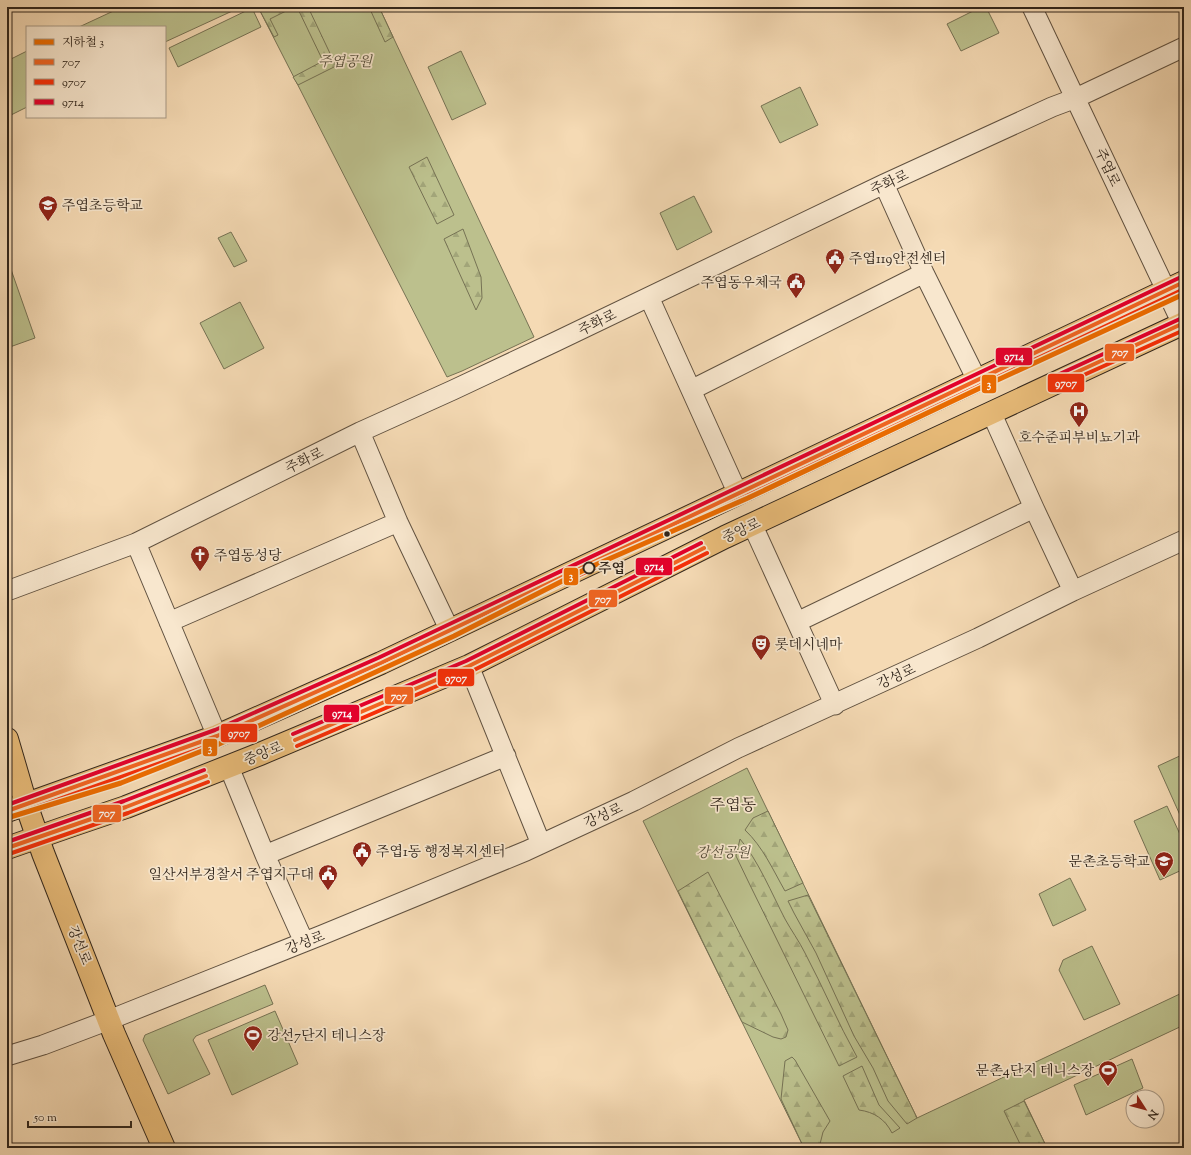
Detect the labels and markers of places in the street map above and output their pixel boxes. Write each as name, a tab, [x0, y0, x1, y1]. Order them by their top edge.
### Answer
school or university icon: 주엽초등학교	[37, 194, 59, 222]
place label: 주엽초등학교	[62, 197, 144, 217]
public building icon: 주엽119안전센터	[824, 247, 846, 275]
place label: 주엽119안전센터	[849, 250, 946, 270]
public building icon: 주엽동우체국	[785, 271, 807, 299]
place label: 주엽동우체국	[701, 274, 782, 294]
hospital icon: 호수준피부비뇨기과	[1068, 400, 1090, 428]
place label: 호수준피부비뇨기과	[1018, 429, 1140, 449]
unlabelled marker	[662, 529, 672, 539]
church icon: 주엽동성당	[189, 544, 211, 572]
place label: 주엽동성당	[214, 547, 282, 567]
place label: 주엽	[598, 560, 625, 580]
marker: 주엽	[582, 561, 596, 575]
theatre icon: 롯데시네마	[750, 633, 772, 661]
place label: 롯데시네마	[775, 636, 843, 656]
public building icon: 주엽1동 행정복지센터	[351, 840, 373, 868]
place label: 주엽1동 행정복지센터	[376, 843, 505, 863]
school or university icon: 문촌초등학교	[1153, 850, 1175, 878]
place label: 문촌초등학교	[1069, 853, 1150, 873]
public building icon: 일산서부경찰서 주엽지구대	[317, 863, 339, 891]
place label: 일산서부경찰서 주엽지구대	[149, 866, 314, 886]
sports icon: 강선7단지 테니스장	[242, 1024, 264, 1052]
place label: 강선7단지 테니스장	[267, 1027, 386, 1047]
sports icon: 문촌4단지 테니스장	[1097, 1059, 1119, 1087]
place label: 문촌4단지 테니스장	[976, 1062, 1094, 1082]

